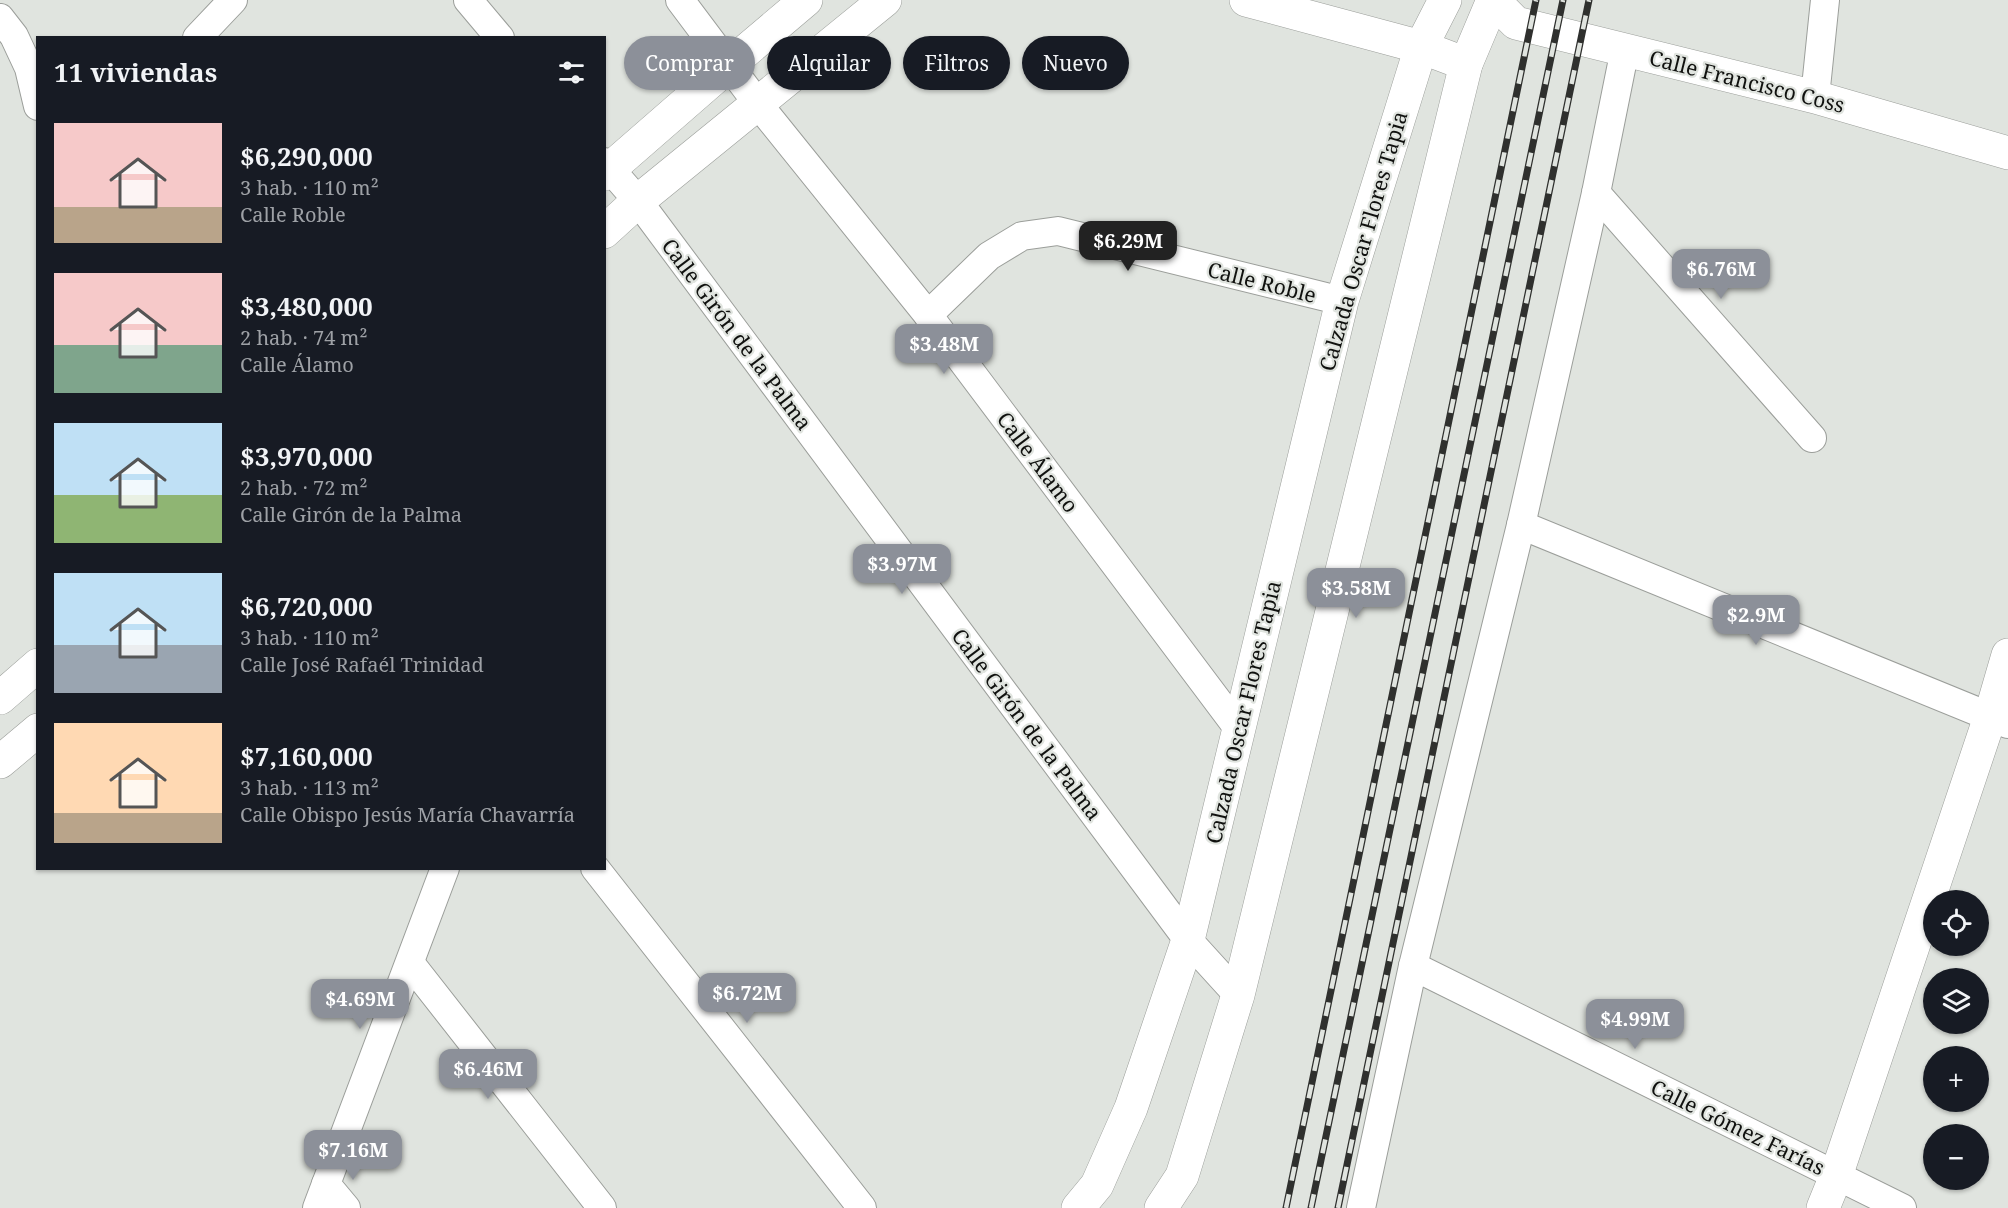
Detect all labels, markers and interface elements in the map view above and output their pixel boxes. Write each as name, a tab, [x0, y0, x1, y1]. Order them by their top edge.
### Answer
chip: Comprar	[624, 36, 755, 90]
chip: Alquilar	[767, 36, 891, 90]
chip: Filtros	[903, 36, 1010, 90]
chip: Nuevo	[1022, 36, 1129, 90]
street label: Calle Francisco Coss	[1647, 43, 1847, 119]
text: 11 viviendas	[54, 54, 217, 90]
icon: filters	[555, 56, 588, 89]
street label: Calzada Oscar Flores Tapia	[1312, 108, 1414, 374]
text: $6,290,000	[240, 138, 373, 174]
icon: home	[102, 147, 174, 219]
text: 3 hab. · 110 m²	[240, 174, 379, 201]
text: Calle Roble	[240, 201, 346, 228]
pin: $6.29M	[1079, 221, 1177, 272]
text: $6.29M	[1093, 227, 1163, 254]
street label: Calle Girón de la Palma	[656, 232, 818, 436]
pin: $6.76M	[1672, 249, 1770, 300]
street label: Calle Roble	[1205, 255, 1319, 309]
text: $6.76M	[1686, 255, 1756, 282]
text: $3,480,000	[240, 288, 373, 324]
icon: home	[102, 297, 174, 369]
text: 2 hab. · 74 m²	[240, 324, 367, 351]
pin: $3.48M	[895, 324, 993, 375]
text: $3.48M	[909, 330, 979, 357]
text: Calle Álamo	[240, 351, 354, 378]
street label: Calle Álamo	[991, 406, 1085, 518]
text: $3,970,000	[240, 438, 373, 474]
icon: home	[102, 447, 174, 519]
text: 2 hab. · 72 m²	[240, 474, 367, 501]
text: Calle Girón de la Palma	[240, 501, 462, 528]
pin: $3.97M	[853, 544, 951, 595]
text: $3.97M	[867, 550, 937, 577]
pin: $3.58M	[1307, 568, 1405, 619]
text: $3.58M	[1321, 574, 1391, 601]
street label: Calzada Oscar Flores Tapia	[1199, 578, 1287, 846]
text: $6,720,000	[240, 588, 373, 624]
pin: $2.9M	[1714, 595, 1798, 646]
icon: home	[102, 597, 174, 669]
text: $2.9M	[1727, 601, 1785, 628]
street label: Calle Girón de la Palma	[946, 622, 1108, 826]
text: 3 hab. · 110 m²	[240, 624, 379, 651]
text: Calle José Rafaél Trinidad	[240, 651, 484, 678]
text: $7,160,000	[240, 738, 373, 774]
icon: home	[102, 747, 174, 819]
text: 3 hab. · 113 m²	[240, 774, 379, 801]
text: Calle Obispo Jesús María Chavarría	[240, 801, 575, 828]
map controls	[1923, 890, 1989, 1190]
button: locate	[1923, 890, 1989, 956]
button: layers	[1923, 968, 1989, 1034]
pin: $6.72M	[698, 973, 796, 1024]
pin: $4.69M	[311, 979, 409, 1030]
text: $6.72M	[712, 979, 782, 1006]
text: $4.69M	[325, 985, 395, 1012]
pin: $4.99M	[1586, 999, 1684, 1050]
text: $4.99M	[1600, 1005, 1670, 1032]
button: +	[1923, 1046, 1989, 1112]
pin: $6.46M	[439, 1049, 537, 1100]
text: $6.46M	[453, 1055, 523, 1082]
street label: Calle Gómez Farías	[1646, 1073, 1830, 1181]
button: −	[1923, 1124, 1989, 1190]
pin: $7.16M	[304, 1130, 402, 1181]
text: $7.16M	[318, 1136, 388, 1163]

